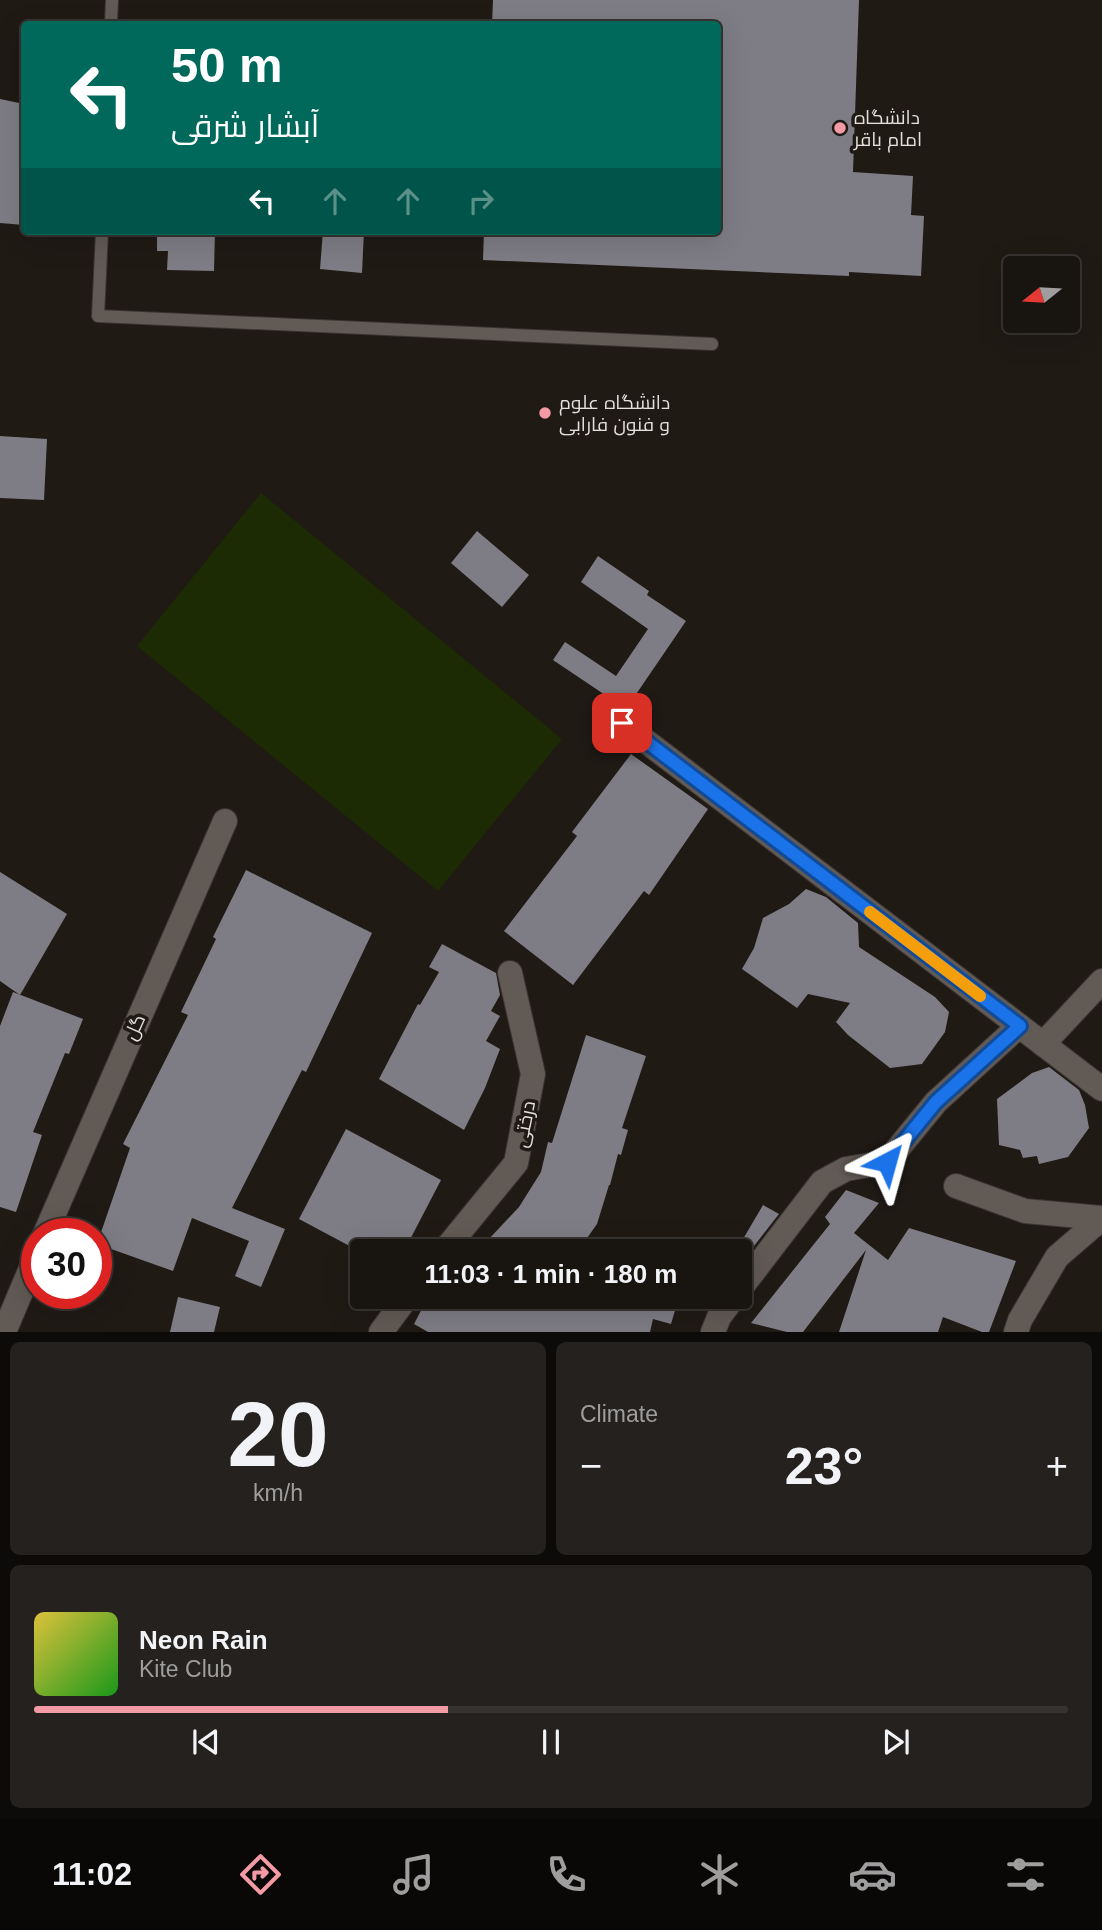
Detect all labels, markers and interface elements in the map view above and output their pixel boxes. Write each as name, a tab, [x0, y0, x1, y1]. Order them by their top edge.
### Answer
text: 50 m	[171, 38, 283, 92]
icon: left	[56, 49, 147, 140]
place label: دانشگاه امام باقر	[853, 107, 922, 153]
text: آبشار شرقی	[171, 108, 319, 144]
marker: دانشگاه امام باقر	[832, 120, 848, 136]
icon: left	[243, 182, 281, 220]
icon: ahead	[316, 182, 354, 220]
icon: ahead	[389, 182, 427, 220]
icon: right	[462, 182, 500, 220]
north arrow	[1003, 256, 1080, 332]
map controls	[1003, 256, 1080, 333]
place label: دانشگاه علوم و فنون فارابی	[559, 392, 670, 436]
marker: دانشگاه علوم و فنون فارابی	[537, 405, 553, 421]
pin	[592, 693, 652, 753]
icon: arrive	[603, 704, 641, 742]
street label: گل	[120, 1011, 150, 1044]
street label: درختی	[510, 1099, 540, 1149]
position arrow	[850, 1125, 924, 1199]
speed limit sign: 30	[21, 1218, 112, 1309]
text: 11:03 · 1 min · 180 m	[425, 1259, 677, 1289]
text: 20	[227, 1384, 329, 1485]
text: Climate	[580, 1401, 658, 1427]
text: 23°	[785, 1437, 863, 1495]
text: −	[580, 1445, 602, 1487]
text: +	[1046, 1445, 1068, 1487]
text: km/h	[253, 1480, 303, 1506]
text: Neon Rain	[139, 1625, 268, 1655]
text: Kite Club	[139, 1656, 232, 1682]
icon: previous	[187, 1723, 225, 1761]
icon: pause	[532, 1723, 570, 1761]
icon: next	[877, 1723, 915, 1761]
icon: directions	[236, 1850, 285, 1899]
icon: music	[389, 1850, 438, 1899]
icon: phone	[542, 1850, 591, 1899]
icon: climate	[695, 1850, 744, 1899]
icon: car	[848, 1850, 897, 1899]
icon: filters	[1001, 1850, 1050, 1899]
text: 11:02	[52, 1856, 132, 1892]

